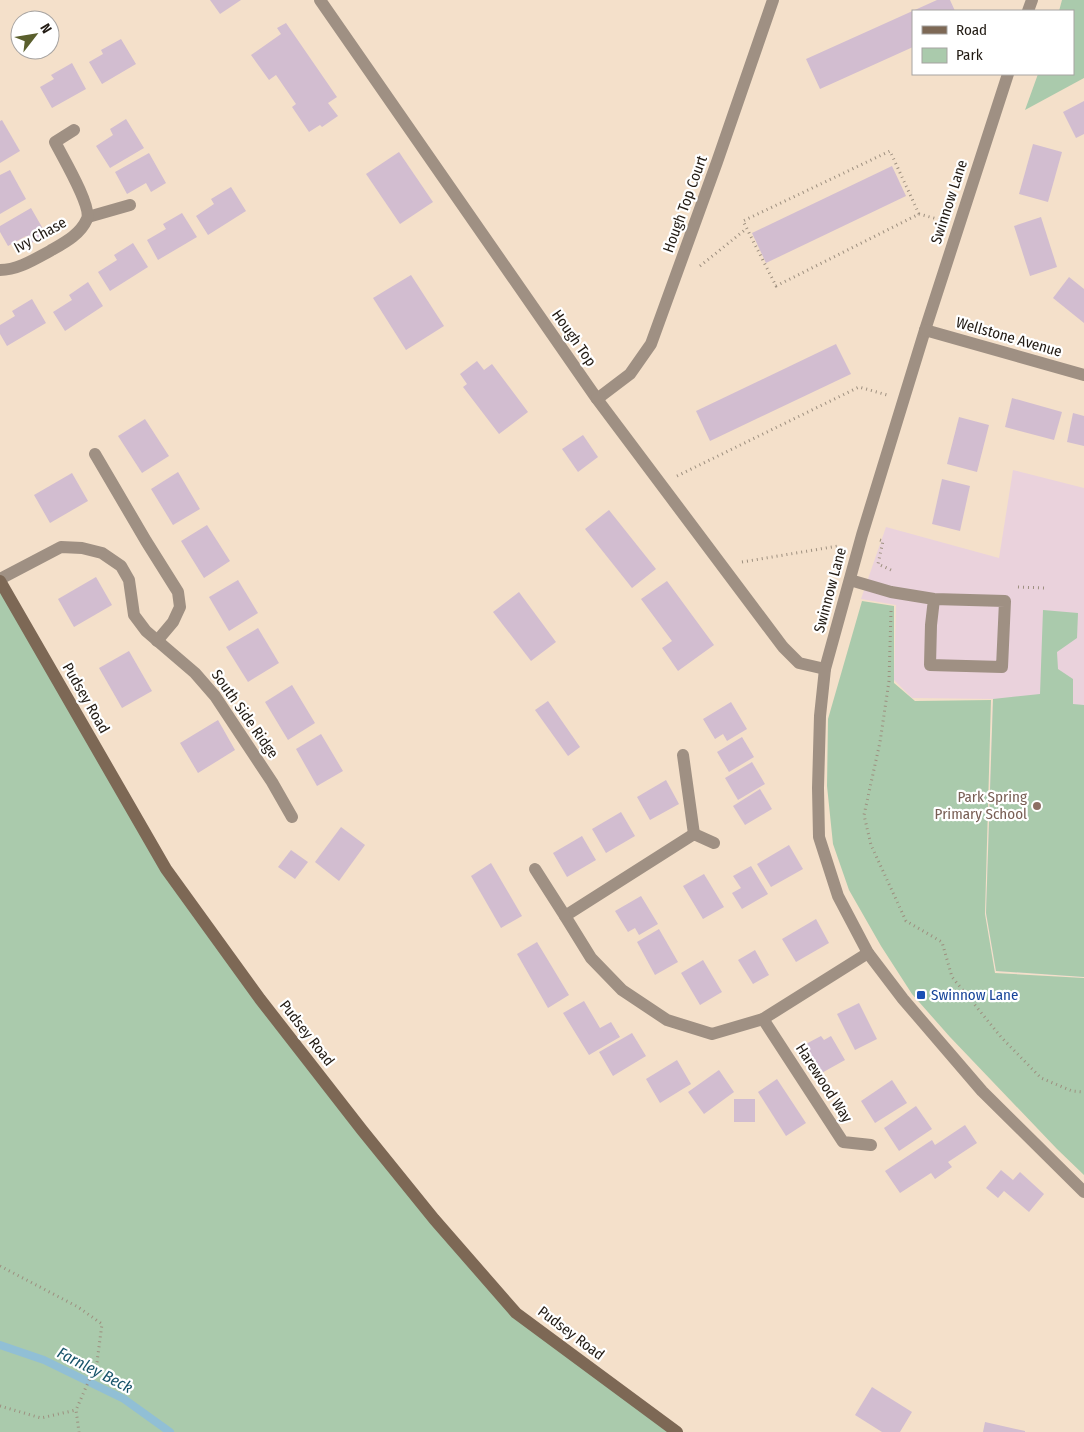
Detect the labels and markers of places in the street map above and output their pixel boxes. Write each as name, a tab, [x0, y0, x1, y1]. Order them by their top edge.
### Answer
place label: Park Spring Primary School	[935, 788, 1027, 823]
marker: Park Spring Primary School	[1031, 800, 1043, 812]
place label: Swinnow Lane	[931, 986, 1018, 1004]
marker: Swinnow Lane	[915, 989, 927, 1001]

